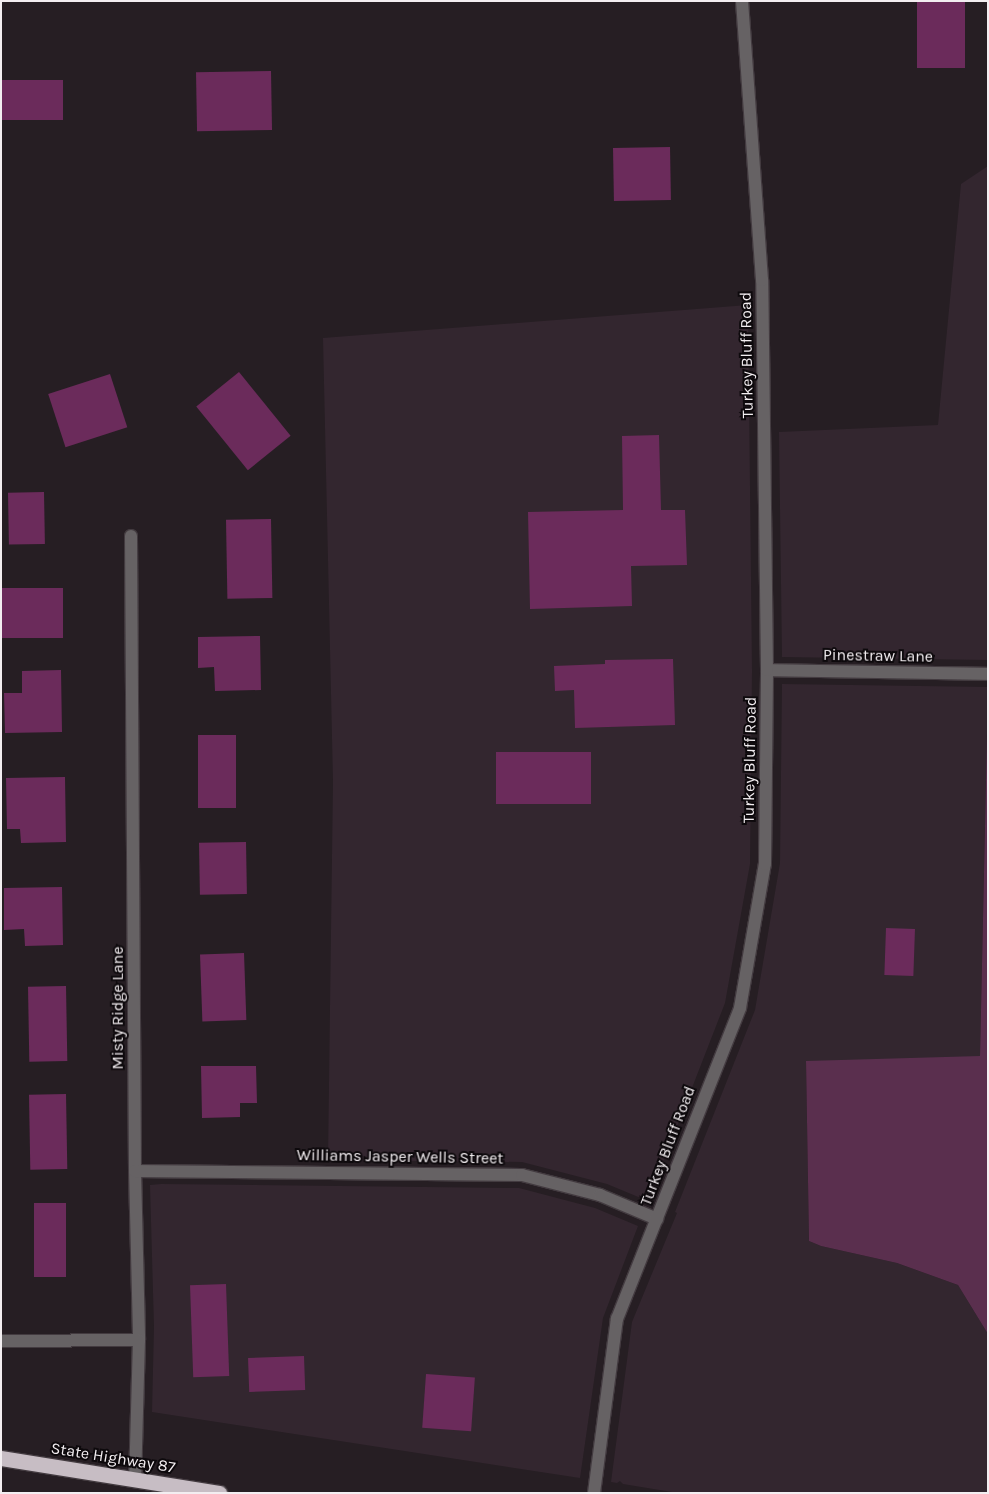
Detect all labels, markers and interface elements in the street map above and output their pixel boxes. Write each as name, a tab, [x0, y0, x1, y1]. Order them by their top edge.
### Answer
street label: Turkey Bluff Road	[736, 292, 758, 418]
street label: Pinestraw Lane	[823, 645, 933, 667]
street label: Turkey Bluff Road	[739, 697, 761, 823]
street label: Misty Ridge Lane	[108, 946, 128, 1070]
street label: Turkey Bluff Road	[636, 1083, 700, 1209]
street label: Williams Jasper Wells Street	[296, 1146, 504, 1168]
street label: State Highway 87	[49, 1439, 177, 1477]

